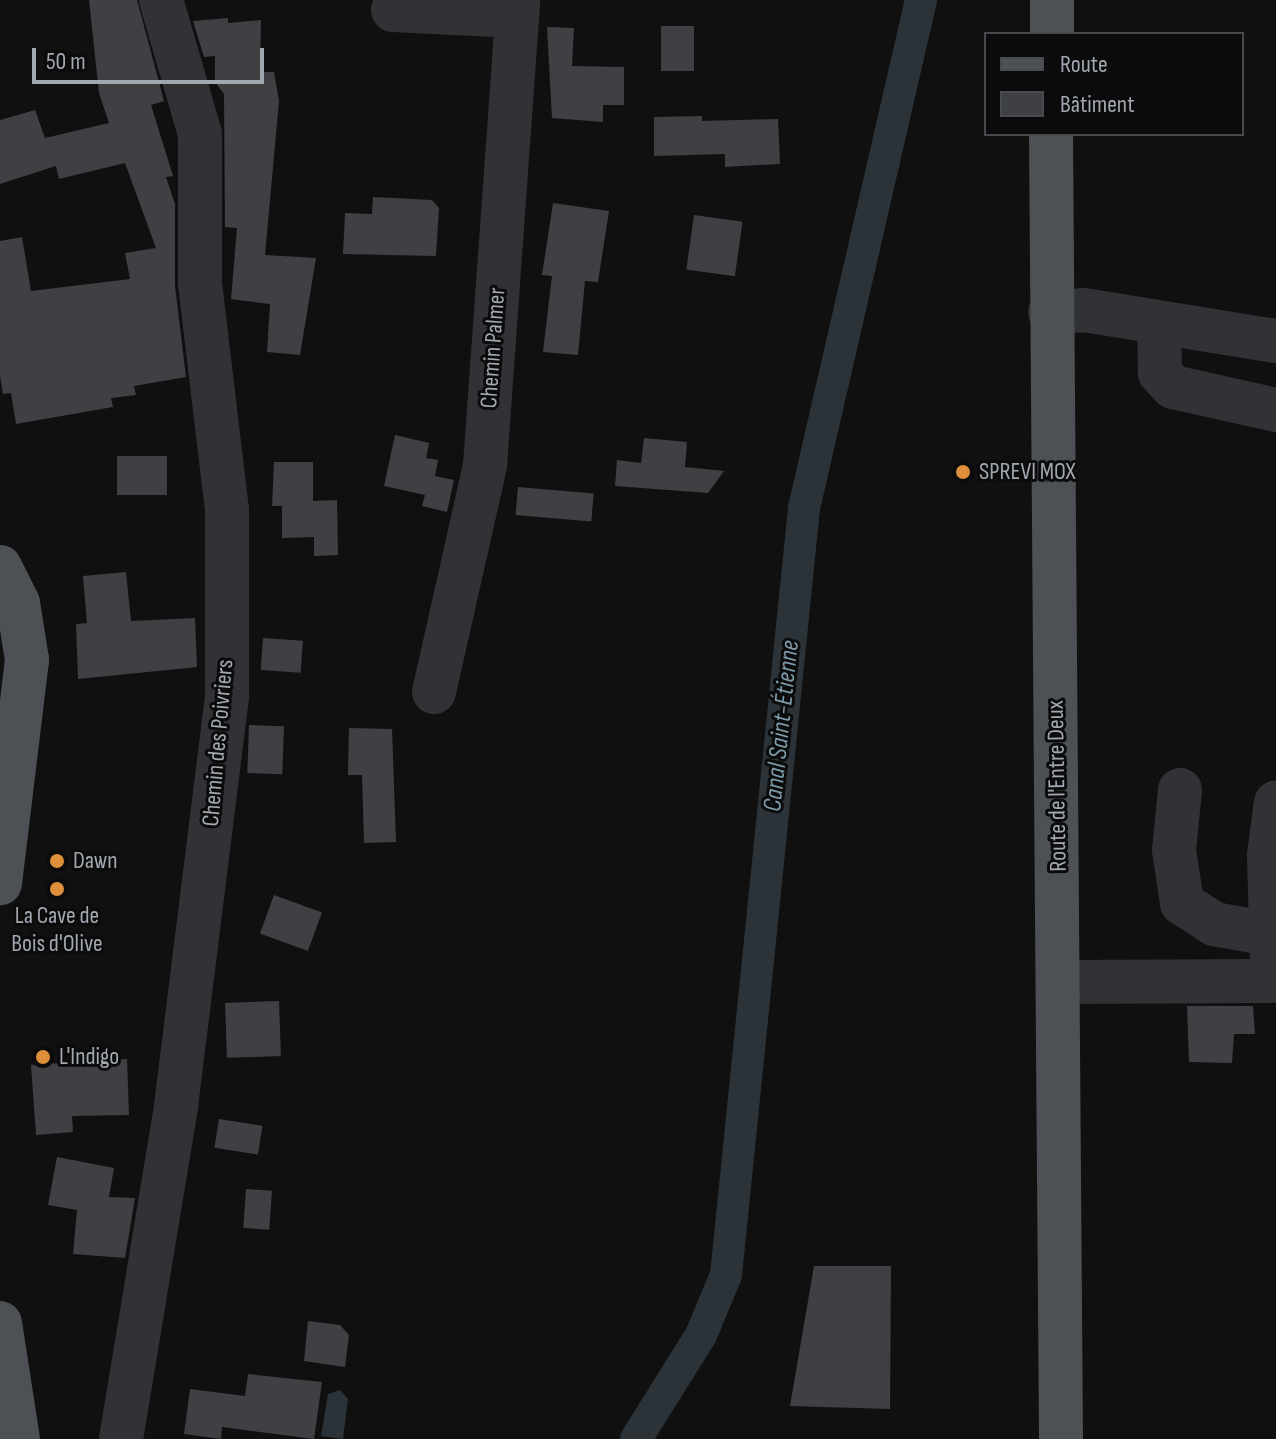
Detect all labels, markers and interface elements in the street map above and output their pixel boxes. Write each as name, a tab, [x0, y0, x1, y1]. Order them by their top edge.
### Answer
scale bar	[36, 32, 268, 82]
legend	[984, 32, 1244, 136]
text: 50 m	[46, 47, 86, 76]
text: Route	[1060, 50, 1108, 79]
text: Bâtiment	[1060, 90, 1135, 119]
street label: Chemin Palmer	[474, 287, 512, 409]
place label: SPREVI MOX	[979, 458, 1076, 486]
marker: SPREVI MOX	[954, 463, 972, 481]
water label: Canal Saint-Étienne	[757, 639, 807, 813]
street label: Chemin des Poivriers	[196, 658, 240, 828]
street label: Route de l'Entre Deux	[1041, 700, 1073, 872]
place label: Dawn	[73, 847, 117, 875]
marker: Dawn	[48, 852, 66, 870]
marker: La Cave de Bois d'Olive	[48, 880, 66, 898]
place label: La Cave de Bois d'Olive	[11, 902, 103, 958]
place label: L'Indigo	[59, 1043, 119, 1071]
marker: L'Indigo	[34, 1048, 52, 1066]

